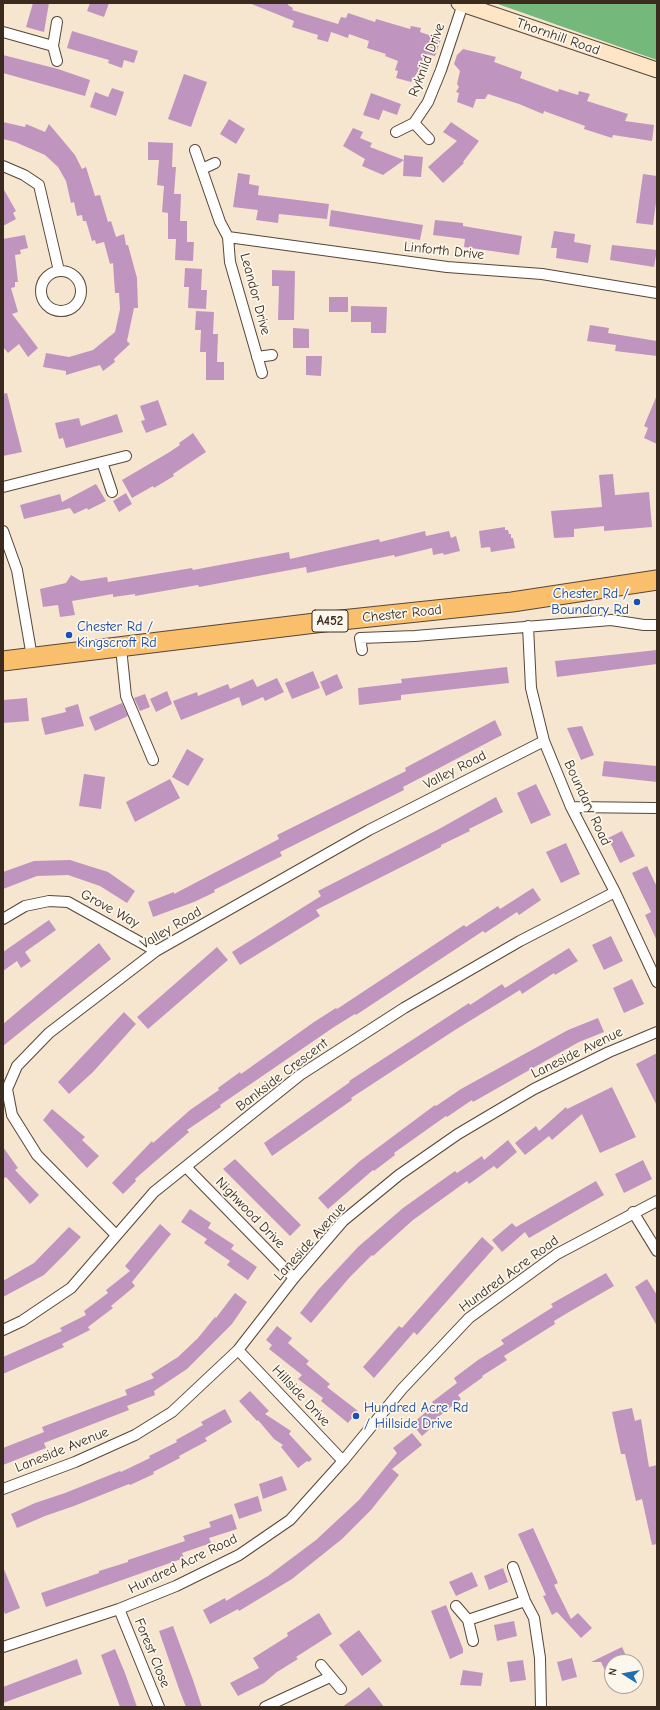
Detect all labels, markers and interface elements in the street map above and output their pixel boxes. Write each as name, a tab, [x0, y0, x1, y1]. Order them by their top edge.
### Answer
street label: Thornhill Road	[514, 15, 602, 59]
street label: Ryknild Drive	[405, 21, 449, 99]
street label: Linforth Drive	[403, 238, 485, 264]
street label: Leandor Drive	[236, 251, 274, 337]
place label: Chester Rd / Boundary Rd	[551, 586, 629, 618]
marker: Chester Rd / Boundary Rd	[632, 597, 642, 607]
street label: Chester Road	[361, 601, 443, 627]
road number: A452	[312, 610, 348, 632]
place label: Chester Rd / Kingscroft Rd	[77, 619, 157, 652]
marker: Chester Rd / Kingscroft Rd	[64, 630, 74, 640]
street label: Valley Road	[421, 747, 489, 793]
street label: Boundary Road	[560, 758, 614, 848]
street label: Grove Way	[78, 886, 142, 932]
street label: Valley Road	[137, 903, 205, 953]
street label: Laneside Avenue	[529, 1024, 625, 1082]
street label: Bankside Crescent	[233, 1035, 331, 1115]
street label: Nighwood Drive	[212, 1174, 288, 1252]
street label: Laneside Avenue	[270, 1199, 350, 1285]
street label: Hundred Acre Road	[456, 1232, 562, 1316]
street label: Hillside Drive	[268, 1362, 334, 1430]
place label: Hundred Acre Rd / Hillside Drive	[364, 1400, 468, 1432]
marker: Hundred Acre Rd / Hillside Drive	[351, 1411, 361, 1421]
street label: Laneside Avenue	[13, 1424, 111, 1476]
street label: Hundred Acre Road	[126, 1530, 240, 1598]
street label: Forest Close	[130, 1616, 174, 1690]
north arrow	[604, 1654, 644, 1694]
text: N	[606, 1667, 620, 1677]

